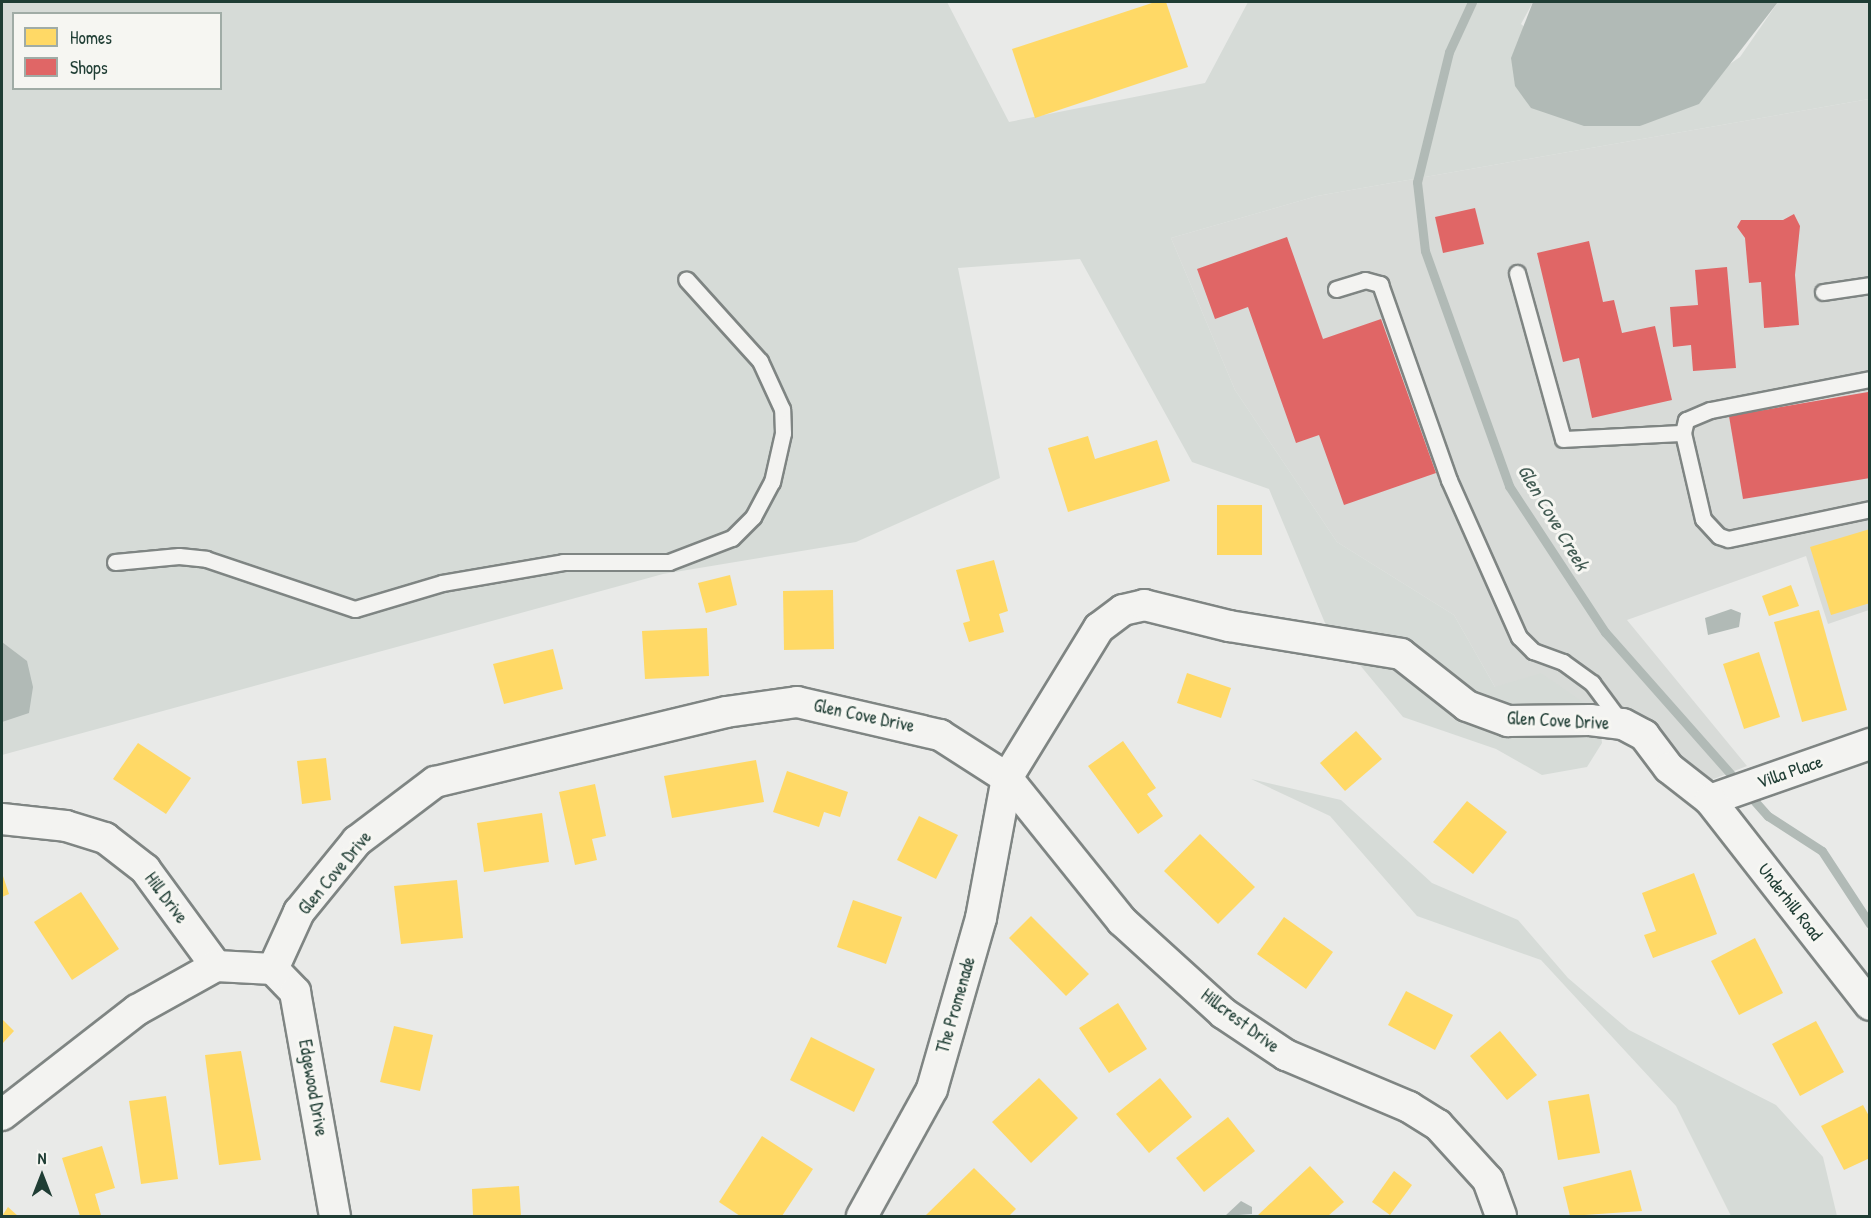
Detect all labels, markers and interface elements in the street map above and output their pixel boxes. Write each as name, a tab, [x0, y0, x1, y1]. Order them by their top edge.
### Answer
legend	[12, 12, 222, 90]
text: Homes	[70, 25, 112, 50]
text: Shops	[70, 55, 108, 80]
water label: Glen Cove Creek	[1513, 460, 1595, 574]
street label: Glen Cove Drive	[812, 695, 916, 737]
street label: Glen Cove Drive	[1506, 708, 1610, 734]
street label: Villa Place	[1754, 751, 1826, 793]
street label: Glen Cove Drive	[294, 827, 376, 919]
street label: Underhill Road	[1753, 859, 1827, 945]
street label: Hill Drive	[140, 868, 192, 928]
street label: The Promenade	[932, 954, 980, 1056]
street label: Hillcrest Drive	[1197, 985, 1283, 1057]
street label: Edgewood Drive	[294, 1038, 332, 1138]
north arrow	[12, 1146, 72, 1206]
text: N	[38, 1147, 46, 1169]

